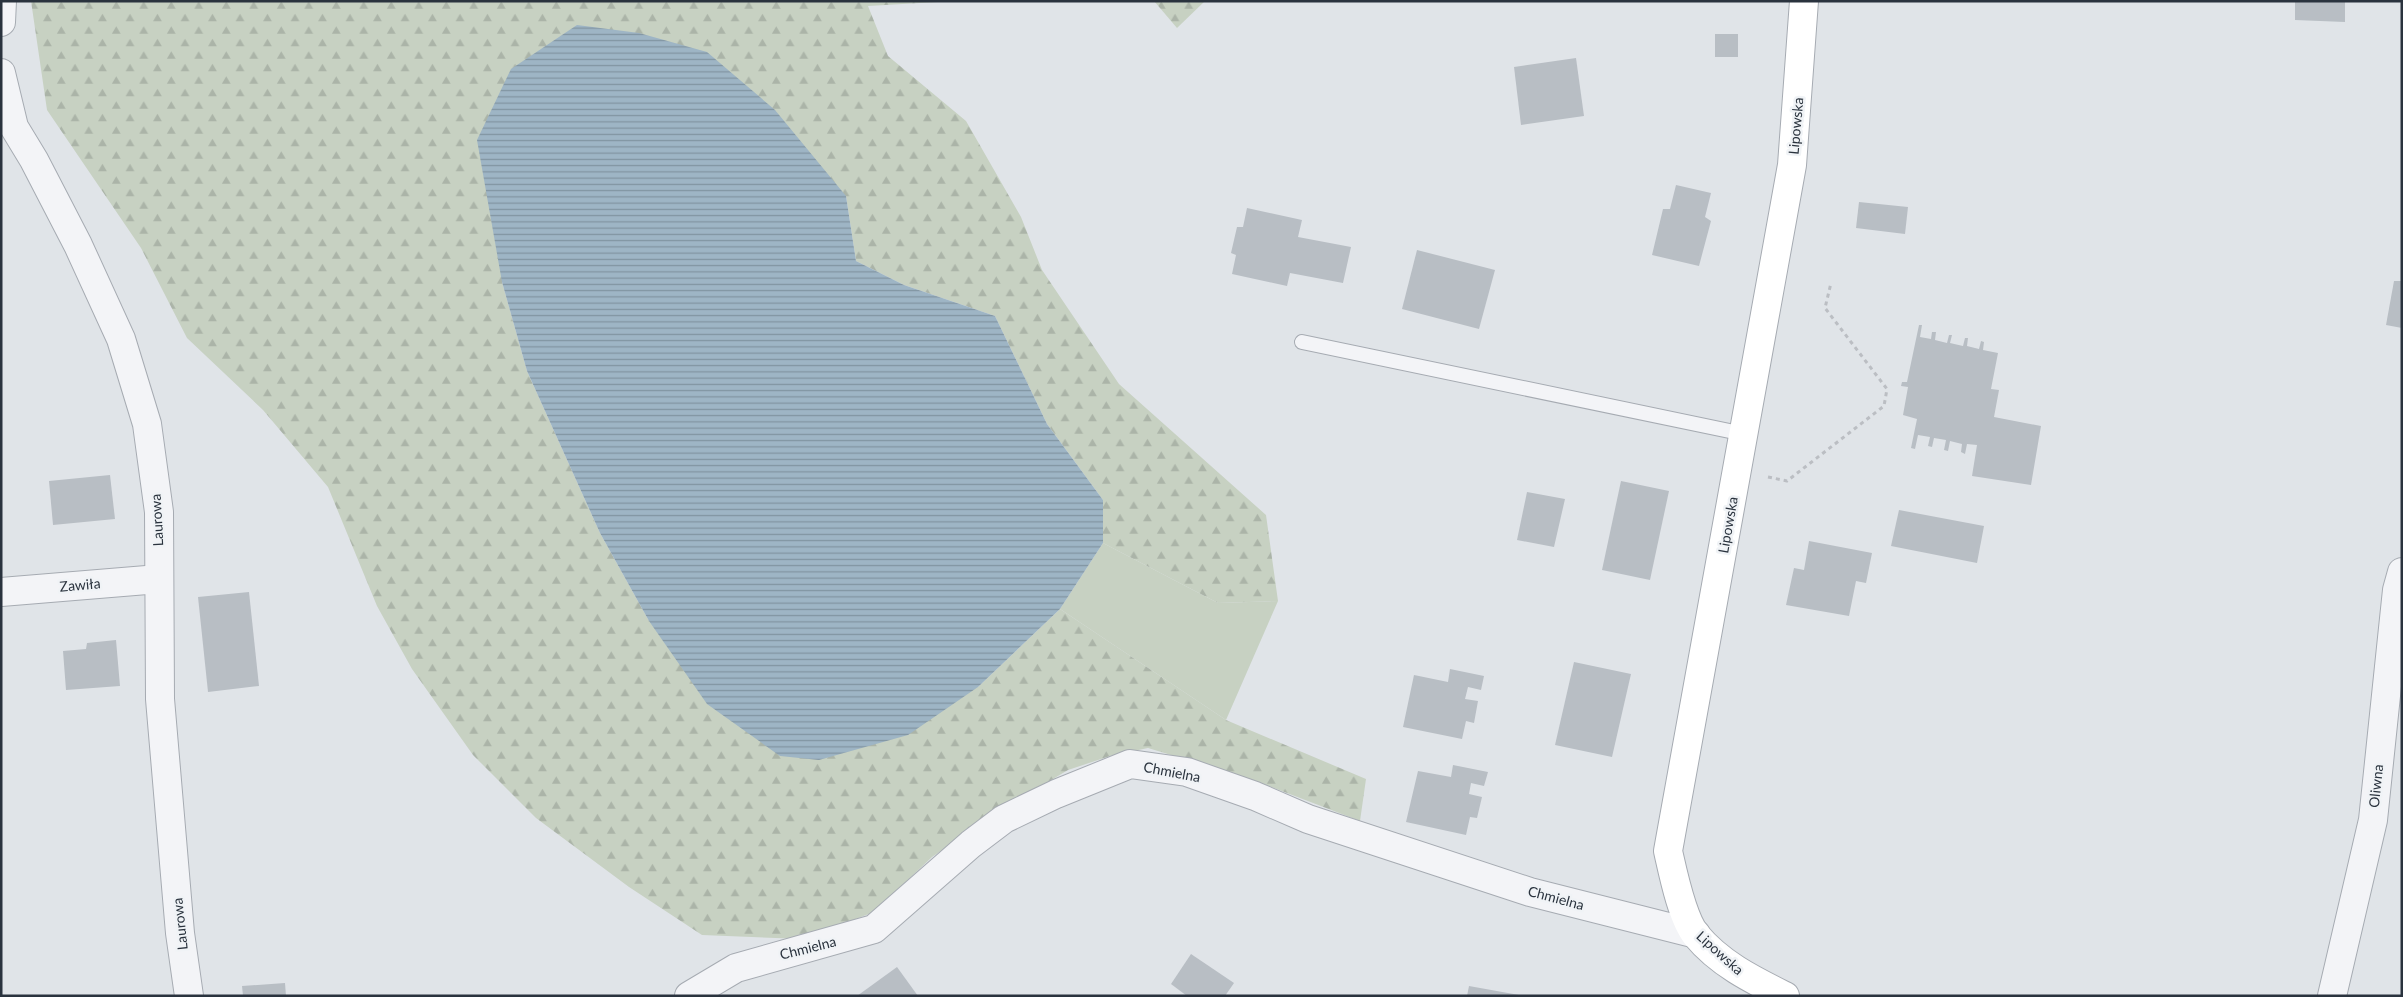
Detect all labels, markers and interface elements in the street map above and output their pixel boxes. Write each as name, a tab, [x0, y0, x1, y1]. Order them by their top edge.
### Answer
street label: Lipowska	[1785, 97, 1806, 155]
street label: Laurowa	[147, 493, 166, 547]
street label: Lipowska	[1714, 495, 1741, 555]
street label: Zawiła	[59, 574, 101, 595]
street label: Chmielna	[1142, 758, 1202, 785]
street label: Oliwna	[2365, 763, 2386, 808]
street label: Chmielna	[1526, 882, 1586, 913]
street label: Laurowa	[168, 897, 191, 951]
street label: Lipowska	[1693, 927, 1747, 978]
street label: Chmielna	[778, 932, 838, 963]

